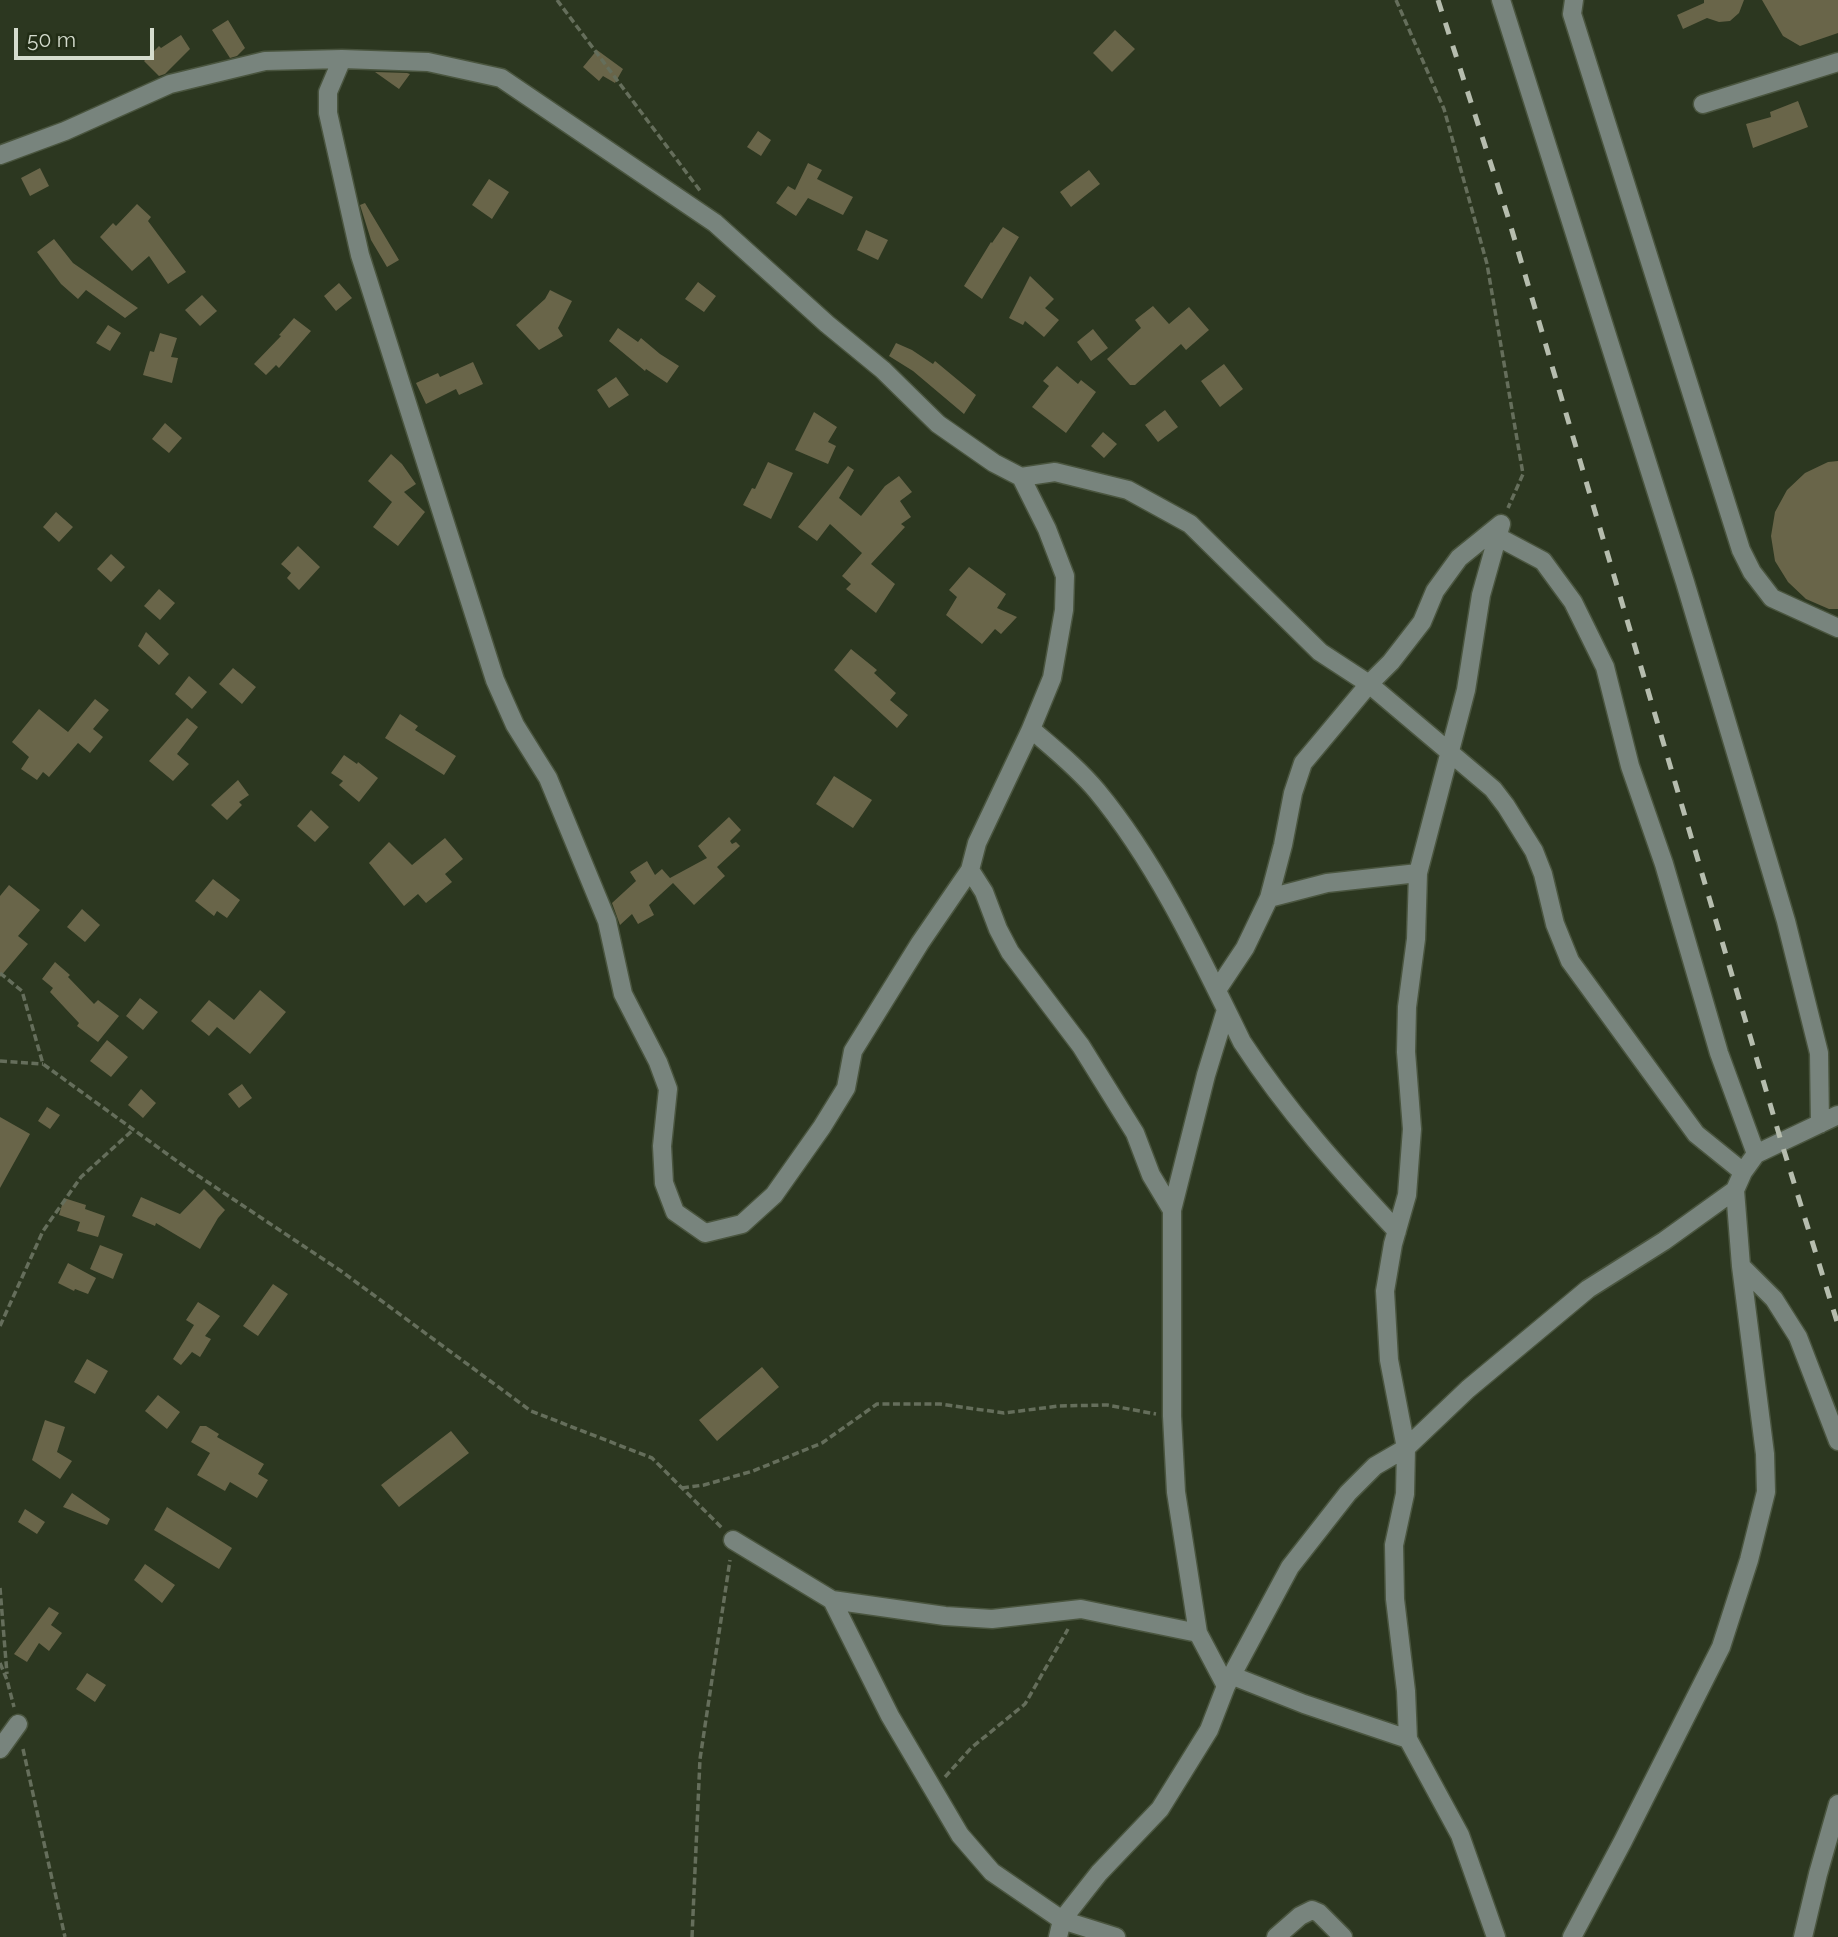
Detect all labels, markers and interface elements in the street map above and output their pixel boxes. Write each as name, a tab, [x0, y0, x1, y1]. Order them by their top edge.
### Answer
scale bar	[18, 14, 158, 58]
text: 50 m	[27, 27, 76, 52]

